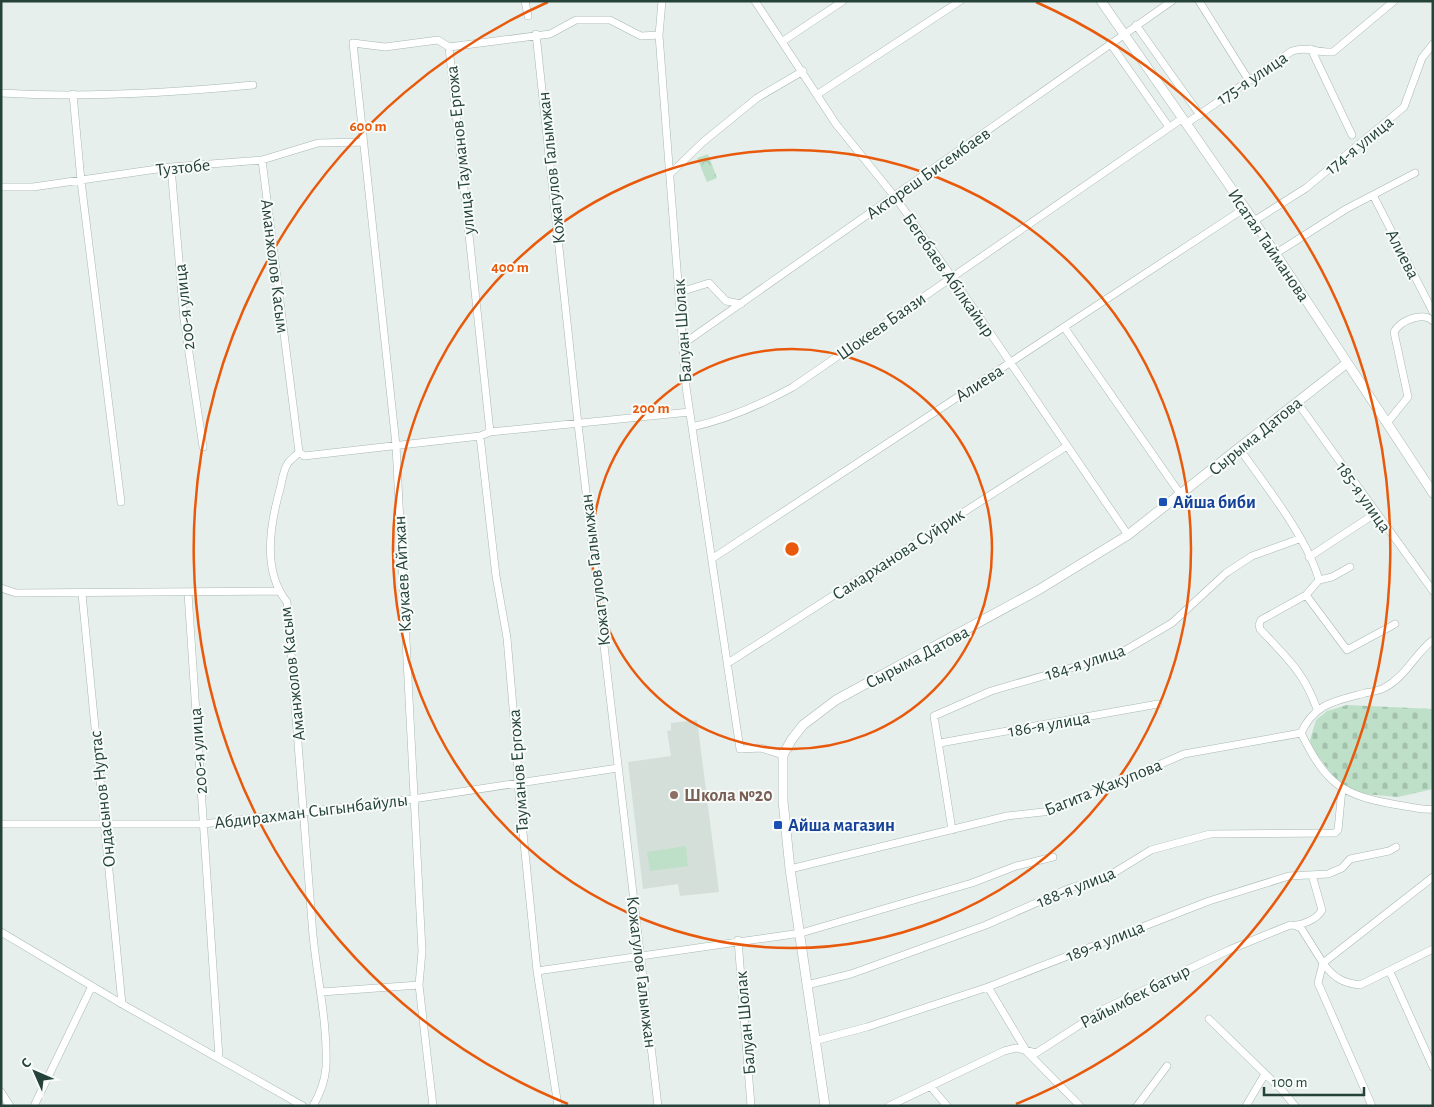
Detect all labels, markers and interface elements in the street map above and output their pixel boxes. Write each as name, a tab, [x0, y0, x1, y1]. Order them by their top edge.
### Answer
street label: 175-я улица	[1214, 49, 1291, 109]
street label: улица Тауманов Ергожа	[443, 65, 479, 236]
street label: Кожагулов Галымжан	[535, 91, 569, 245]
street label: 174-я улица	[1322, 113, 1397, 179]
text: 600 m	[349, 119, 387, 134]
street label: Актореш Бисембаев	[863, 124, 994, 223]
street label: Тузтобе	[155, 155, 211, 180]
street label: Исатая Тайманова	[1224, 186, 1313, 305]
street label: Аманжолов Касым	[257, 198, 291, 334]
street label: Бегебаев Абілкайыр	[899, 210, 998, 341]
street label: Алиева	[1382, 227, 1422, 282]
text: 400 m	[491, 260, 529, 275]
street label: 200-я улица	[172, 263, 198, 351]
street label: Балуан Шолак	[670, 278, 696, 384]
street label: Шокеев Баязи	[834, 290, 929, 364]
street label: Алиева	[952, 362, 1007, 406]
street label: Сырыма Датова	[1206, 394, 1306, 480]
text: 200 m	[632, 401, 670, 416]
street label: 185-я улица	[1332, 459, 1394, 536]
street label: Кожагулов Галымжан	[578, 493, 614, 647]
place label: Айша биби	[1173, 494, 1256, 512]
marker: Айша биби	[1157, 496, 1169, 508]
street label: Самарханова Суйрик	[829, 505, 968, 604]
street label: Каукаев Айтжан	[391, 515, 415, 633]
centre of rings	[783, 540, 801, 558]
street label: Аманжолов Касым	[277, 606, 309, 742]
street label: Сырыма Датова	[863, 623, 972, 693]
street label: 184-я улица	[1043, 642, 1128, 684]
street label: 200-я улица	[187, 707, 211, 795]
street label: Тауманов Ергожа	[506, 709, 532, 833]
street label: 186-я улица	[1007, 709, 1091, 741]
street label: Ондасынов Нуртас	[87, 730, 119, 868]
street label: Багита Жакупова	[1042, 756, 1165, 820]
place label: Школа №20	[684, 787, 773, 805]
marker: Школа №20	[668, 789, 680, 801]
street label: Абдирахман Сыгынбайулы	[213, 790, 409, 833]
place label: Айша магазин	[788, 817, 895, 835]
marker: Айша магазин	[772, 819, 784, 831]
street label: 188-я улица	[1035, 864, 1118, 912]
street label: Кожагулов Галымжан	[623, 895, 659, 1049]
street label: 189-я улица	[1064, 918, 1147, 966]
street label: Райымбек батыр	[1077, 961, 1193, 1032]
street label: Балуан Шолак	[732, 969, 760, 1076]
north arrow	[10, 1047, 60, 1097]
text: С	[19, 1056, 34, 1071]
scale bar	[1264, 1064, 1364, 1096]
text: 100 m	[1272, 1075, 1307, 1090]

